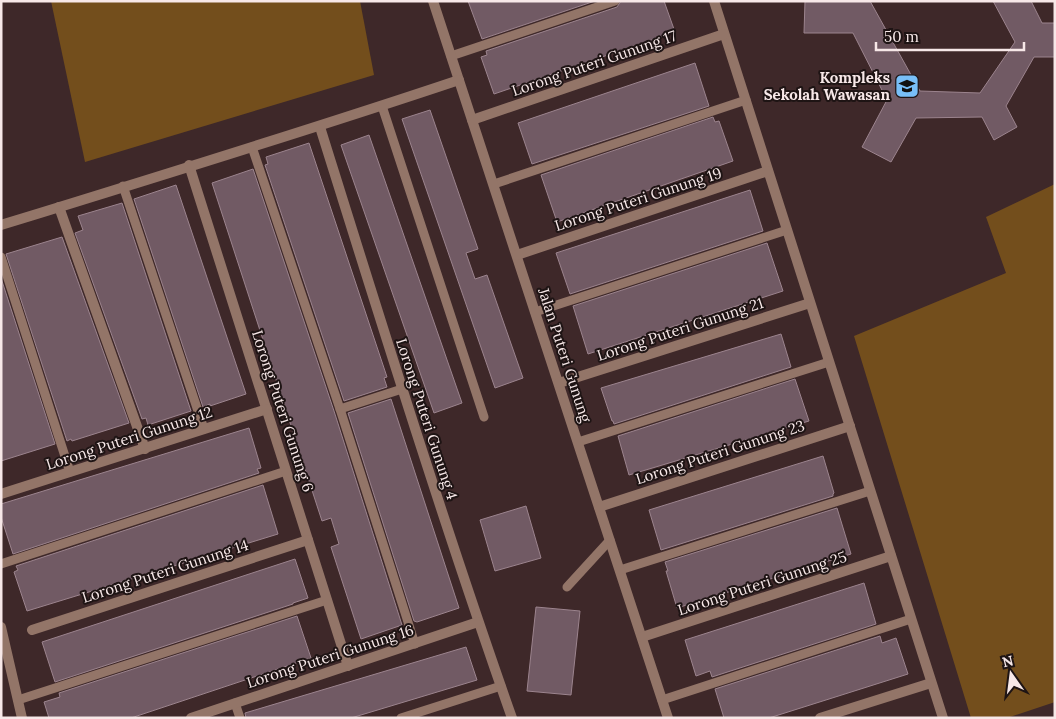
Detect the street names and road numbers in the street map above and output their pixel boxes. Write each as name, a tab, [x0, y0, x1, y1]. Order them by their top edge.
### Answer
street label: Lorong Puteri Gunung 17	[509, 26, 679, 100]
street label: Lorong Puteri Gunung 19	[552, 163, 724, 235]
street label: Jalan Puteri Gunung	[534, 284, 596, 425]
street label: Lorong Puteri Gunung 21	[594, 293, 766, 365]
street label: Lorong Puteri Gunung 6	[248, 328, 318, 494]
street label: Lorong Puteri Gunung 4	[392, 336, 462, 502]
street label: Lorong Puteri Gunung 12	[43, 402, 215, 474]
street label: Lorong Puteri Gunung 23	[633, 416, 807, 488]
street label: Lorong Puteri Gunung 14	[79, 535, 251, 607]
street label: Lorong Puteri Gunung 25	[675, 547, 849, 619]
street label: Lorong Puteri Gunung 16	[244, 620, 416, 692]

